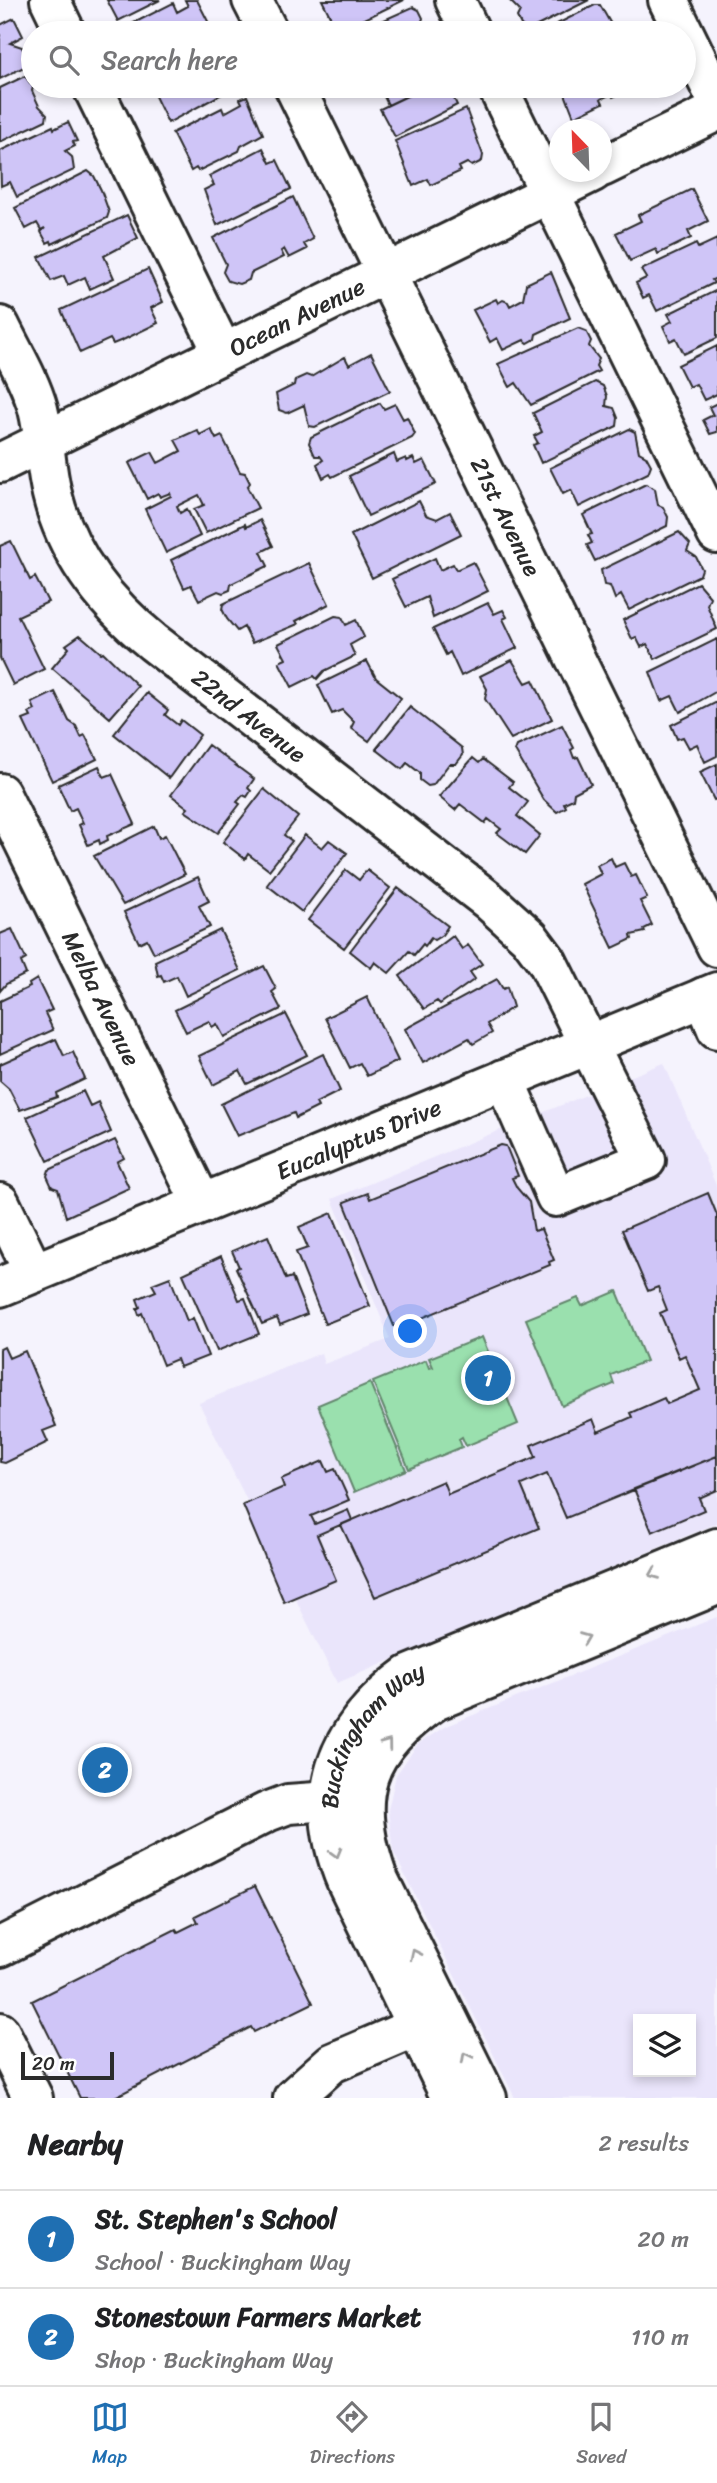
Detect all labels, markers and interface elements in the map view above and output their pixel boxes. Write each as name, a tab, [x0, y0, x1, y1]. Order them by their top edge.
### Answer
search box	[21, 21, 696, 98]
text: Search here	[101, 37, 238, 83]
icon: search	[45, 41, 83, 79]
north arrow	[549, 119, 612, 182]
street label: Ocean Avenue	[222, 266, 373, 369]
street label: 21st Avenue	[458, 450, 553, 584]
street label: 22nd Avenue	[182, 658, 316, 774]
street label: Melba Avenue	[50, 923, 152, 1074]
street label: Eucalyptus Drive	[269, 1086, 448, 1192]
your location	[393, 1314, 427, 1348]
pin: 1	[465, 1352, 511, 1404]
one-way arrow	[649, 1565, 661, 1579]
one-way arrow	[579, 1633, 591, 1647]
street label: Buckingham Way	[309, 1650, 432, 1810]
one-way arrow	[379, 1739, 392, 1752]
pin: 2	[82, 1744, 128, 1796]
one-way arrow	[328, 1846, 343, 1858]
one-way arrow	[409, 1949, 423, 1961]
map controls	[633, 2014, 696, 2077]
button: layers	[633, 2014, 696, 2077]
text: 20 m	[32, 2047, 75, 2080]
scale bar	[21, 2049, 114, 2081]
one-way arrow	[461, 2052, 474, 2064]
text: Nearby	[28, 2117, 123, 2171]
text: 2 results	[598, 2123, 689, 2164]
text: St. Stephen's School	[95, 2196, 337, 2242]
text: 1	[46, 2219, 56, 2260]
text: 20 m	[638, 2219, 689, 2260]
text: School · Buckingham Way	[95, 2242, 350, 2283]
text: Stonestown Farmers Market	[95, 2294, 421, 2340]
text: 2	[44, 2317, 58, 2358]
text: 110 m	[631, 2317, 689, 2358]
text: Shop · Buckingham Way	[95, 2340, 333, 2381]
tab: Map	[91, 2398, 129, 2473]
tab: Directions	[310, 2398, 395, 2473]
tab: Saved	[576, 2398, 626, 2473]

